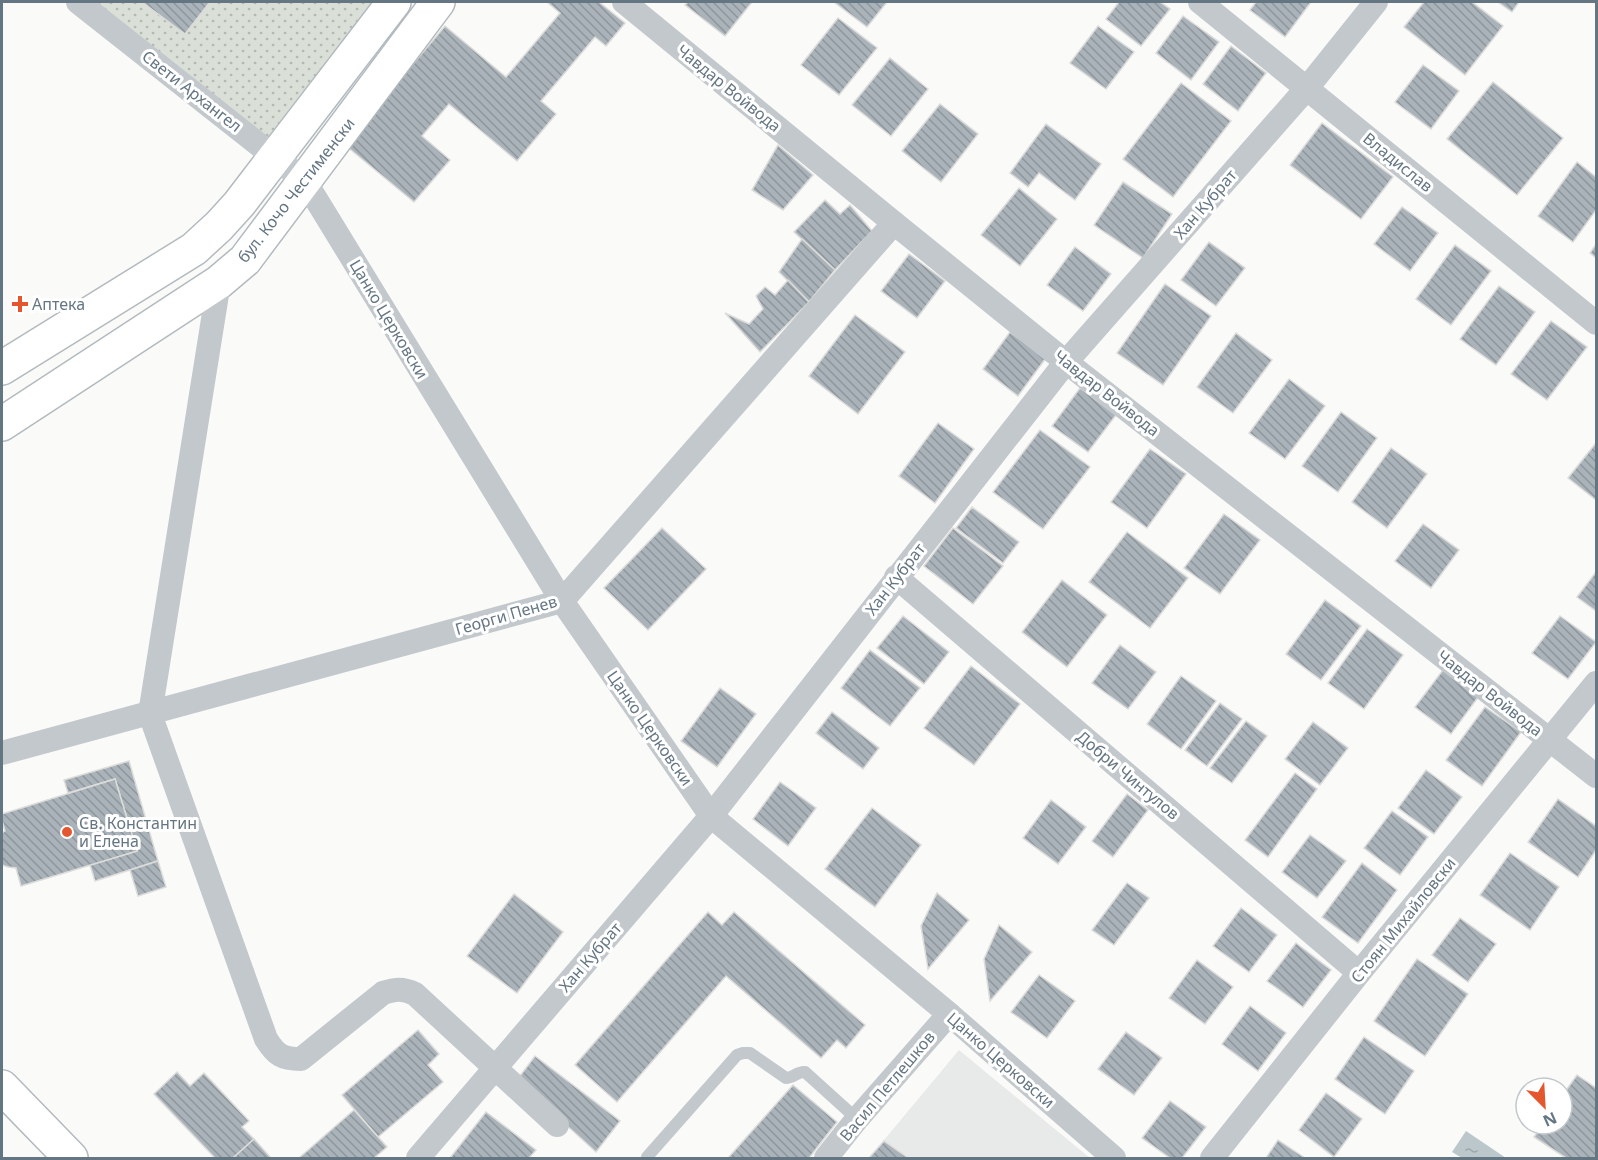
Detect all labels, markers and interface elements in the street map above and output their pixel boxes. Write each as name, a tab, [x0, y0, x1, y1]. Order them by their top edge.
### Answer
street label: Чавдар Войвода	[672, 39, 786, 137]
street label: Свети Архангел	[138, 45, 246, 137]
street label: бул. Кочо Честименски	[232, 113, 360, 267]
street label: Владислав	[1359, 127, 1437, 197]
street label: Хан Кубрат	[1169, 164, 1242, 244]
street label: Цанко Церковски	[345, 255, 433, 383]
place label: Аптека	[32, 293, 85, 315]
marker: Аптека	[13, 297, 27, 311]
street label: Чавдар Войвода	[1050, 345, 1164, 441]
street label: Хан Кубрат	[860, 538, 930, 619]
street label: Георги Пенев	[453, 590, 559, 640]
street label: Чавдар Войвода	[1433, 645, 1547, 741]
street label: Цанко Церковски	[602, 666, 698, 790]
street label: Добри Чинтулов	[1072, 726, 1184, 824]
place label: Св. Константин и Елена	[79, 812, 197, 852]
marker: Св. Константин и Елена	[60, 825, 74, 839]
street label: Стоян Михайловски	[1346, 853, 1460, 987]
street label: Хан Кубрат	[554, 917, 627, 997]
street label: Цанко Церковски	[943, 1007, 1059, 1113]
street label: Васил Петлешков	[834, 1026, 940, 1146]
north arrow	[1514, 1076, 1574, 1136]
text: N	[1540, 1107, 1561, 1132]

